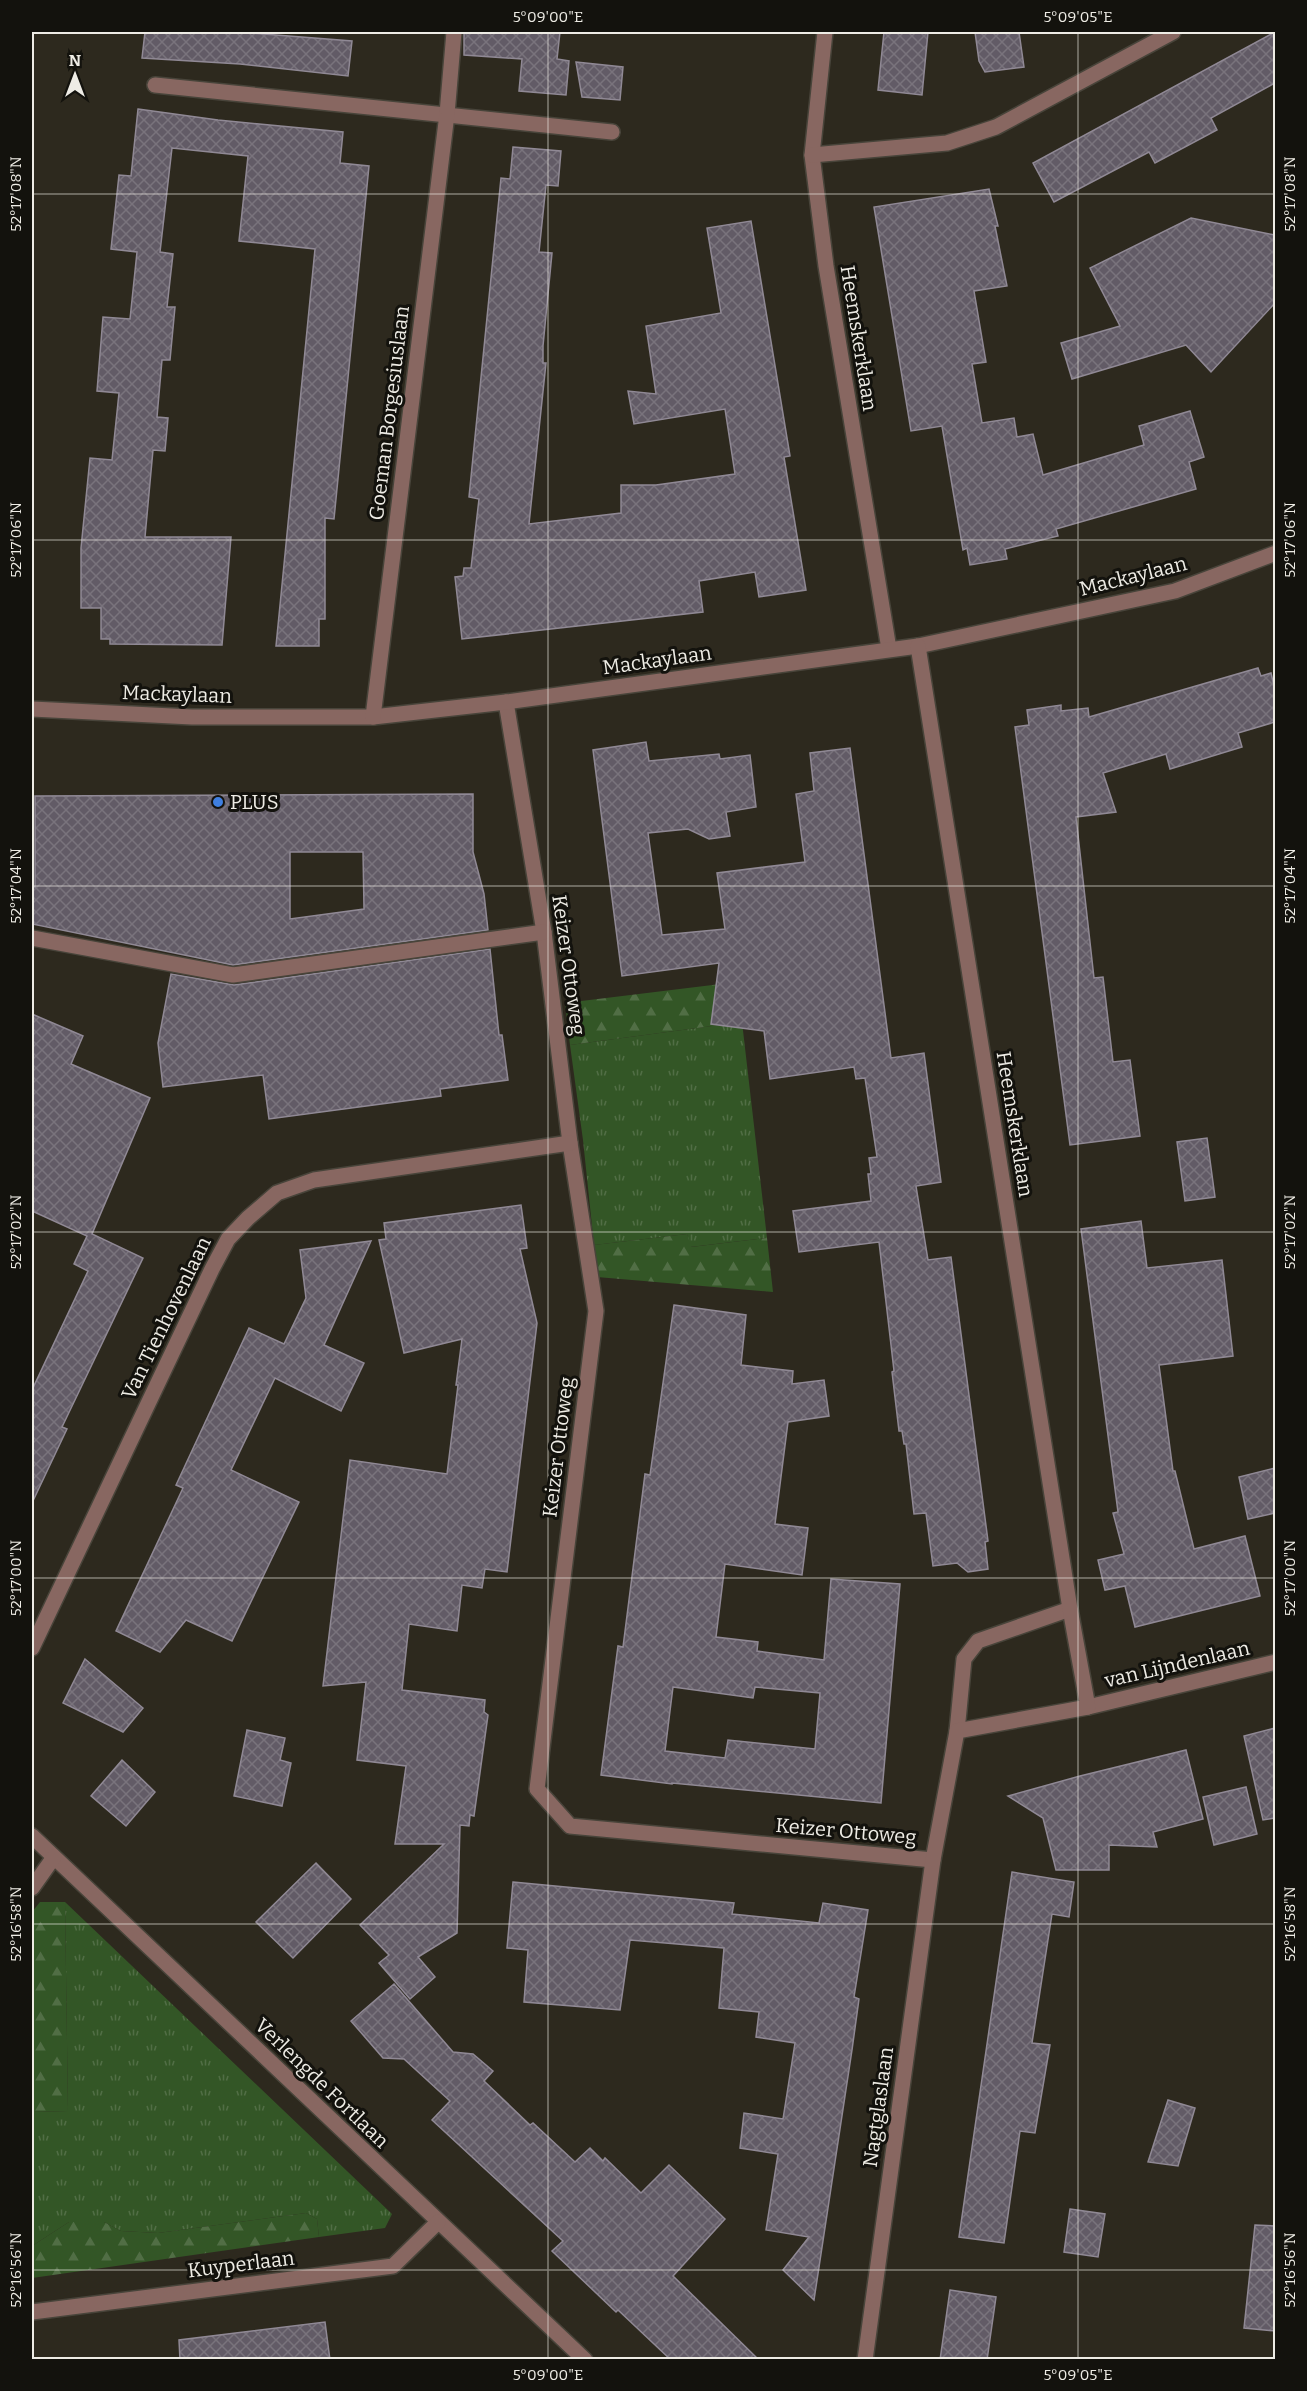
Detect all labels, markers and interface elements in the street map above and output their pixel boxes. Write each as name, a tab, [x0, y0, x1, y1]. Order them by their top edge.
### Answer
text: 5°09'00"E	[513, 8, 583, 26]
text: 5°09'05"E	[1043, 8, 1113, 26]
north arrow	[45, 45, 105, 105]
text: N	[69, 51, 81, 70]
text: 52°17'08"N	[7, 156, 25, 232]
text: 52°17'08"N	[1281, 156, 1299, 232]
street label: Heemskerklaan	[836, 263, 882, 413]
street label: Goeman Borgesiuslaan	[364, 304, 414, 522]
text: 52°17'06"N	[7, 502, 25, 578]
text: 52°17'06"N	[1281, 502, 1299, 578]
street label: Mackaylaan	[1077, 551, 1190, 601]
street label: Mackaylaan	[601, 640, 713, 680]
street label: Mackaylaan	[122, 680, 233, 708]
place label: PLUS	[230, 790, 279, 814]
marker: PLUS	[211, 795, 225, 809]
text: 52°17'04"N	[7, 848, 25, 924]
text: 52°17'04"N	[1281, 848, 1299, 924]
street label: Keizer Ottoweg	[547, 893, 591, 1037]
street label: Heemskerklaan	[992, 1049, 1038, 1199]
text: 52°17'02"N	[7, 1194, 25, 1270]
text: 52°17'02"N	[1281, 1194, 1299, 1270]
street label: Van Tienhovenlaan	[116, 1232, 216, 1403]
street label: Keizer Ottoweg	[537, 1375, 579, 1519]
text: 52°17'00"N	[7, 1540, 25, 1616]
text: 52°17'00"N	[1281, 1540, 1299, 1616]
street label: van Lijndenlaan	[1101, 1636, 1252, 1694]
street label: Keizer Ottoweg	[774, 1813, 918, 1849]
text: 52°16'58"N	[7, 1886, 25, 1962]
text: 52°16'58"N	[1281, 1886, 1299, 1962]
street label: Verlengde Fortlaan	[250, 2013, 394, 2153]
street label: Nagtglaslaan	[858, 2045, 898, 2169]
text: 52°16'56"N	[7, 2232, 25, 2308]
text: 52°16'56"N	[1281, 2232, 1299, 2308]
street label: Kuyperlaan	[186, 2246, 296, 2282]
text: 5°09'00"E	[513, 2366, 583, 2384]
text: 5°09'05"E	[1043, 2366, 1113, 2384]

